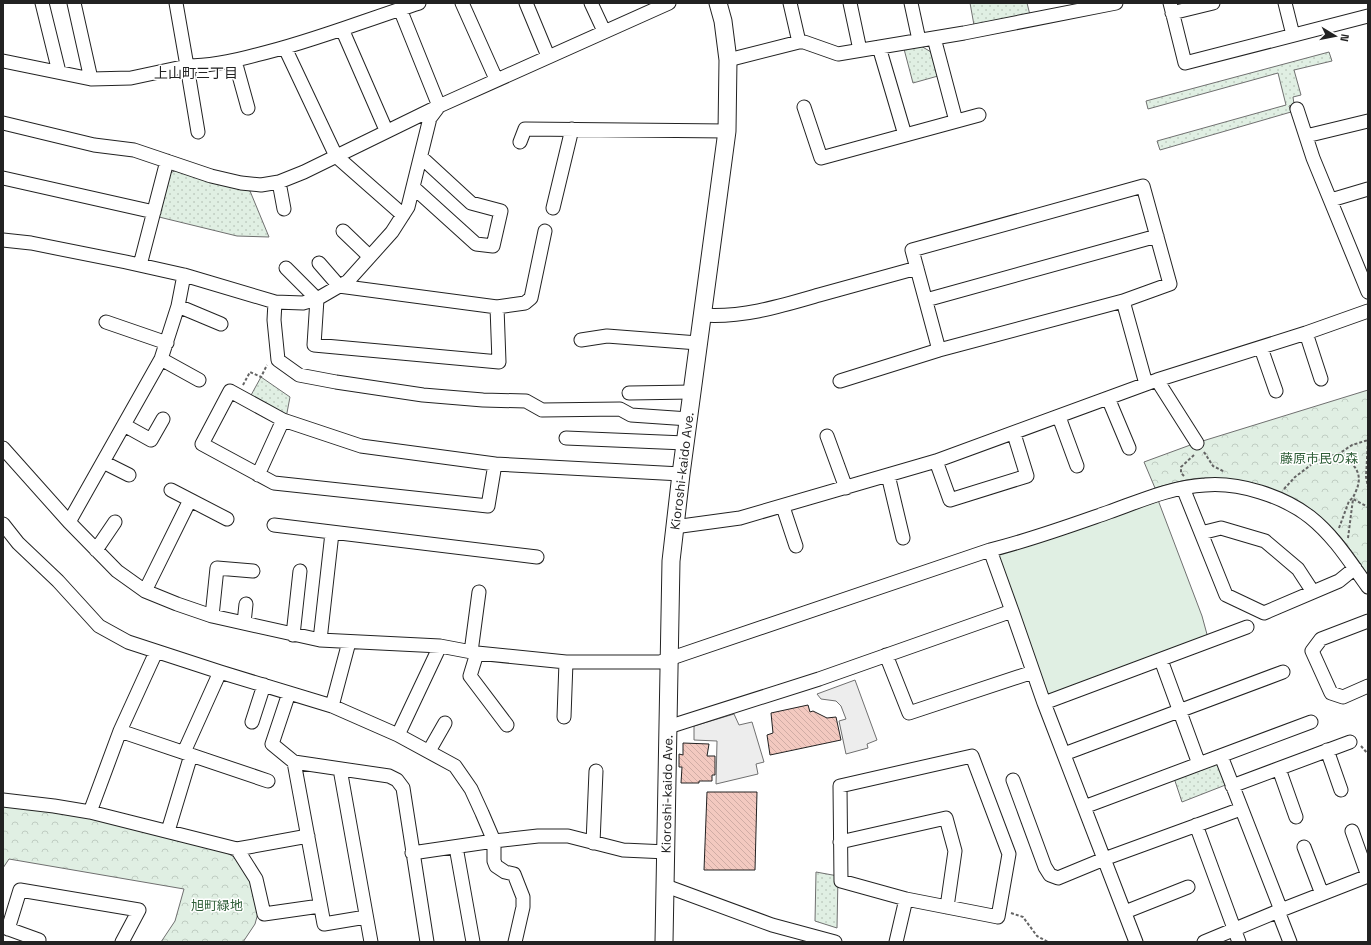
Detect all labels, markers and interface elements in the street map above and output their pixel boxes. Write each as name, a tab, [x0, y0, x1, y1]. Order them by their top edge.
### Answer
north arrow	[1315, 16, 1355, 56]
text: N	[1337, 33, 1352, 43]
district label: 上山町三丁目	[154, 64, 238, 82]
street label: Kioroshi-kaido Ave.	[666, 411, 698, 531]
park label: 藤原市民の森	[1280, 450, 1358, 467]
street label: Kioroshi-kaido Ave.	[657, 735, 677, 853]
park label: 旭町緑地	[191, 897, 243, 914]

